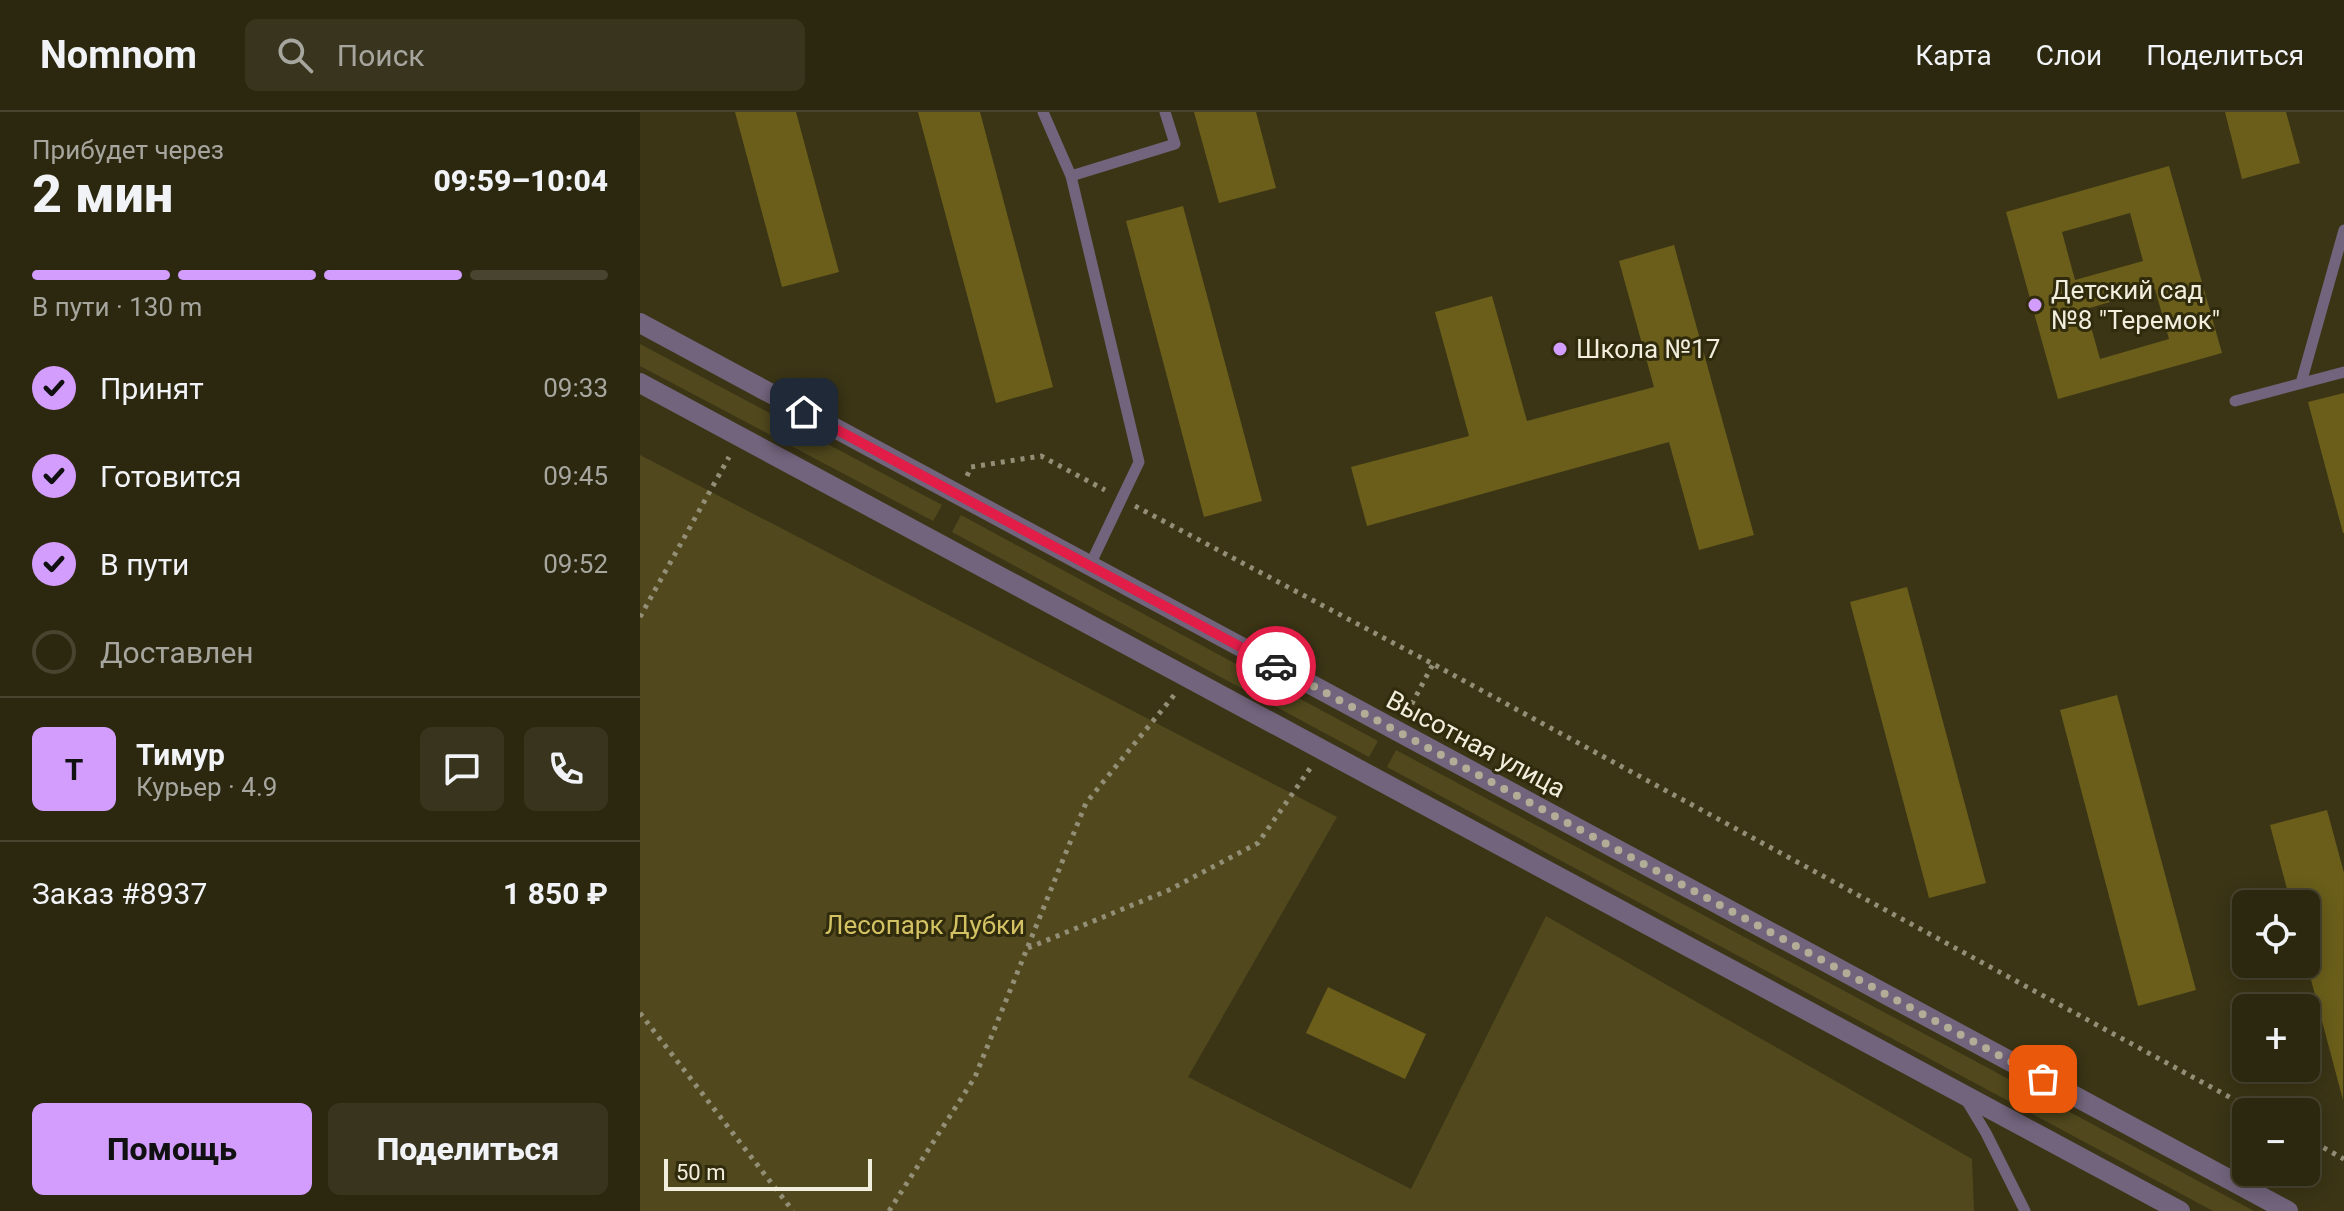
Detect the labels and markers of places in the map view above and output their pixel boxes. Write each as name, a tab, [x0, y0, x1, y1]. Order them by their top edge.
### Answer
place label: Детский сад №8 "Теремок"	[2051, 275, 2220, 335]
marker: Детский сад №8 "Теремок"	[2026, 296, 2044, 314]
place label: Школа №17	[1576, 334, 1720, 364]
marker: Школа №17	[1551, 340, 1569, 358]
pin	[770, 378, 838, 446]
pin	[2009, 1045, 2077, 1113]

